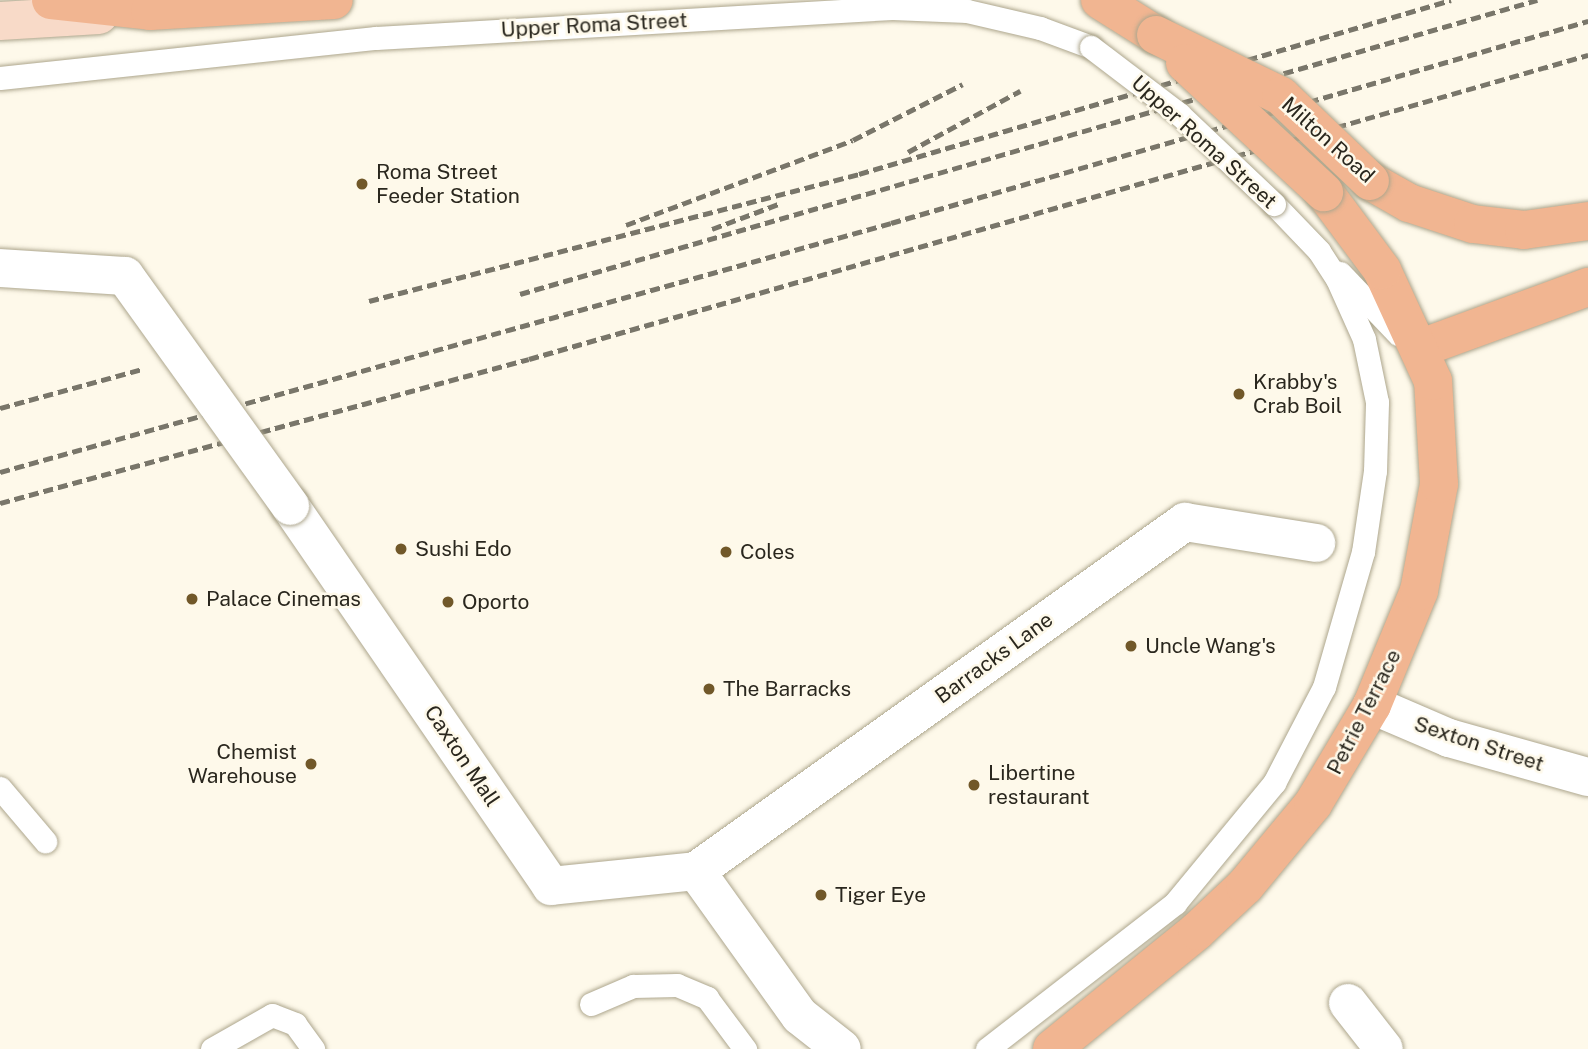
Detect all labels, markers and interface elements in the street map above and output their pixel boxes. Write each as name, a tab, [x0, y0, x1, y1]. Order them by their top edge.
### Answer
street label: Upper Roma Street	[500, 8, 688, 42]
street label: Upper Roma Street	[1126, 70, 1282, 214]
street label: Milton Road	[1276, 92, 1380, 188]
place label: Roma Street Feeder Station	[376, 159, 520, 209]
marker: Roma Street Feeder Station	[354, 176, 370, 192]
place label: Krabby's Crab Boil	[1253, 369, 1342, 419]
marker: Krabby's Crab Boil	[1231, 386, 1247, 402]
place label: Sushi Edo	[415, 536, 512, 562]
place label: Coles	[740, 539, 795, 565]
marker: Sushi Edo	[393, 541, 409, 557]
marker: Coles	[718, 544, 734, 560]
place label: Palace Cinemas	[206, 586, 361, 612]
place label: Oporto	[462, 589, 529, 615]
marker: Palace Cinemas	[184, 591, 200, 607]
marker: Oporto	[440, 594, 456, 610]
street label: Barracks Lane	[930, 607, 1058, 709]
place label: Uncle Wang's	[1145, 633, 1276, 659]
marker: Uncle Wang's	[1123, 638, 1139, 654]
street label: Petrie Terrace	[1322, 645, 1406, 779]
place label: The Barracks	[723, 676, 851, 702]
marker: The Barracks	[701, 681, 717, 697]
street label: Caxton Mall	[419, 701, 505, 811]
street label: Sexton Street	[1411, 711, 1547, 777]
place label: Chemist Warehouse	[188, 739, 297, 789]
marker: Chemist Warehouse	[303, 756, 319, 772]
place label: Libertine restaurant	[988, 760, 1090, 810]
marker: Libertine restaurant	[966, 777, 982, 793]
place label: Tiger Eye	[835, 882, 926, 908]
marker: Tiger Eye	[813, 887, 829, 903]

